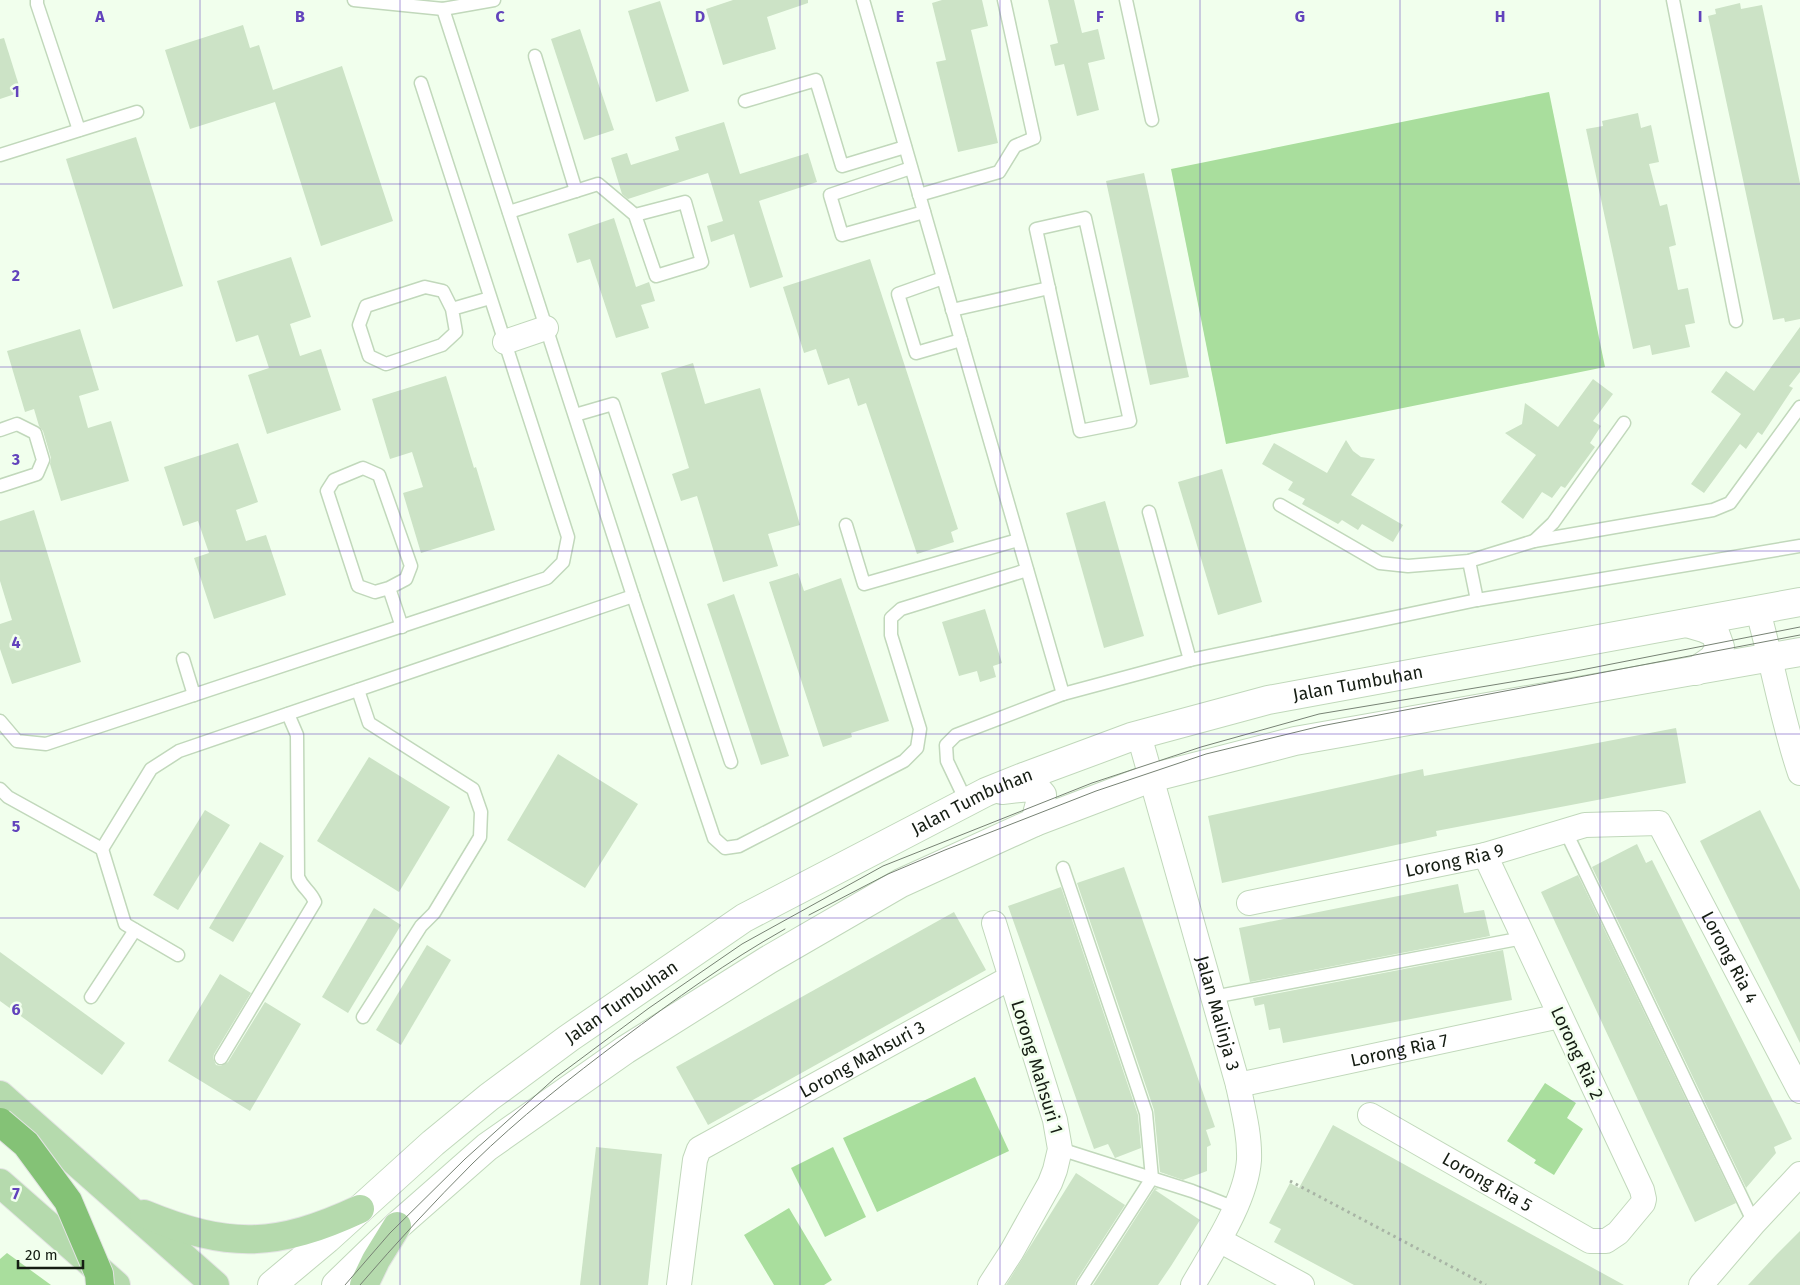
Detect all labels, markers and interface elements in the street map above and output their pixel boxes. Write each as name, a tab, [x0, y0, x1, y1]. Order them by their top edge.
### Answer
text: A	[94, 7, 105, 26]
text: B	[295, 7, 305, 26]
text: C	[495, 7, 505, 26]
text: D	[695, 7, 705, 26]
text: E	[896, 7, 904, 26]
text: F	[1096, 7, 1104, 26]
text: G	[1295, 7, 1305, 26]
text: H	[1495, 7, 1505, 26]
text: I	[1698, 7, 1702, 26]
text: 1	[12, 82, 20, 101]
text: 2	[12, 266, 20, 285]
text: 3	[11, 450, 20, 469]
text: 4	[11, 633, 21, 652]
street label: Jalan Tumbuhan	[1291, 661, 1425, 706]
street label: Jalan Tumbuhan	[908, 763, 1036, 840]
text: 5	[12, 817, 21, 836]
street label: Lorong Ria 9	[1403, 839, 1507, 882]
street label: Lorong Ria 4	[1696, 908, 1763, 1007]
street label: Jalan Malinja 3	[1191, 953, 1244, 1073]
street label: Jalan Tumbuhan	[561, 956, 682, 1049]
street label: Lorong Mahsuri 1	[1006, 998, 1068, 1136]
text: 6	[11, 1000, 21, 1019]
street label: Lorong Ria 2	[1546, 1003, 1608, 1103]
street label: Lorong Mahsuri 3	[796, 1016, 929, 1103]
street label: Lorong Ria 7	[1349, 1029, 1450, 1072]
street label: Lorong Ria 5	[1438, 1148, 1536, 1217]
text: 7	[12, 1184, 20, 1203]
scale bar	[18, 1238, 82, 1270]
text: 20 m	[25, 1246, 58, 1264]

